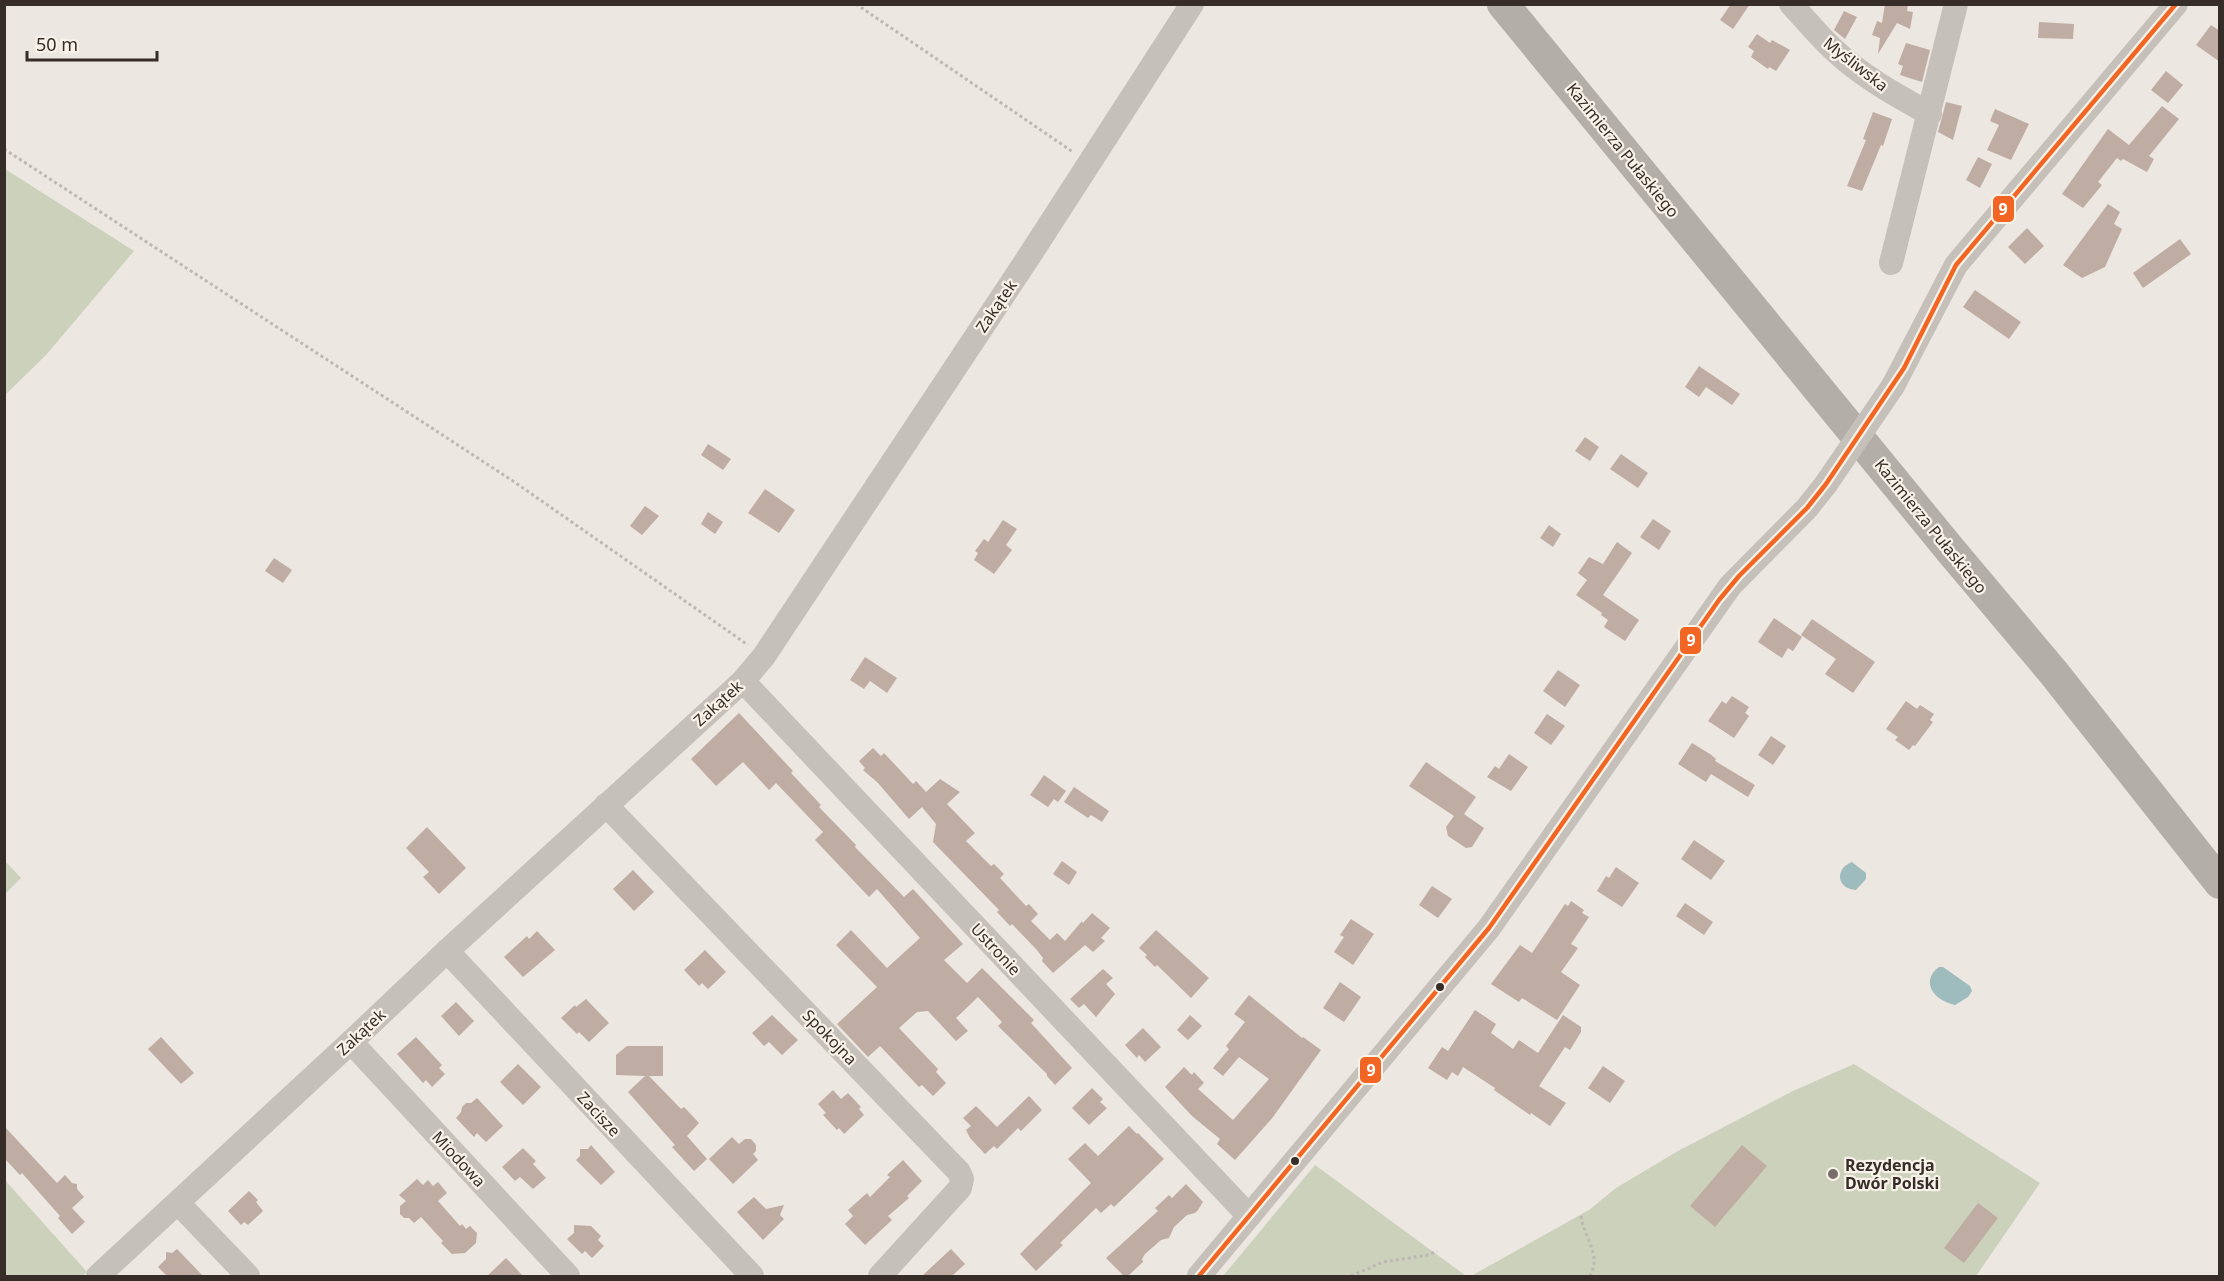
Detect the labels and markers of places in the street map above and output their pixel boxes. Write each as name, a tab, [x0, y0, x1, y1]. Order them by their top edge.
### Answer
unlabelled marker	[1434, 981, 1446, 993]
place label: Rezydencja Dwór Polski	[1845, 1154, 1939, 1194]
unlabelled marker	[1289, 1155, 1301, 1167]
marker: Rezydencja Dwór Polski	[1826, 1167, 1840, 1181]

